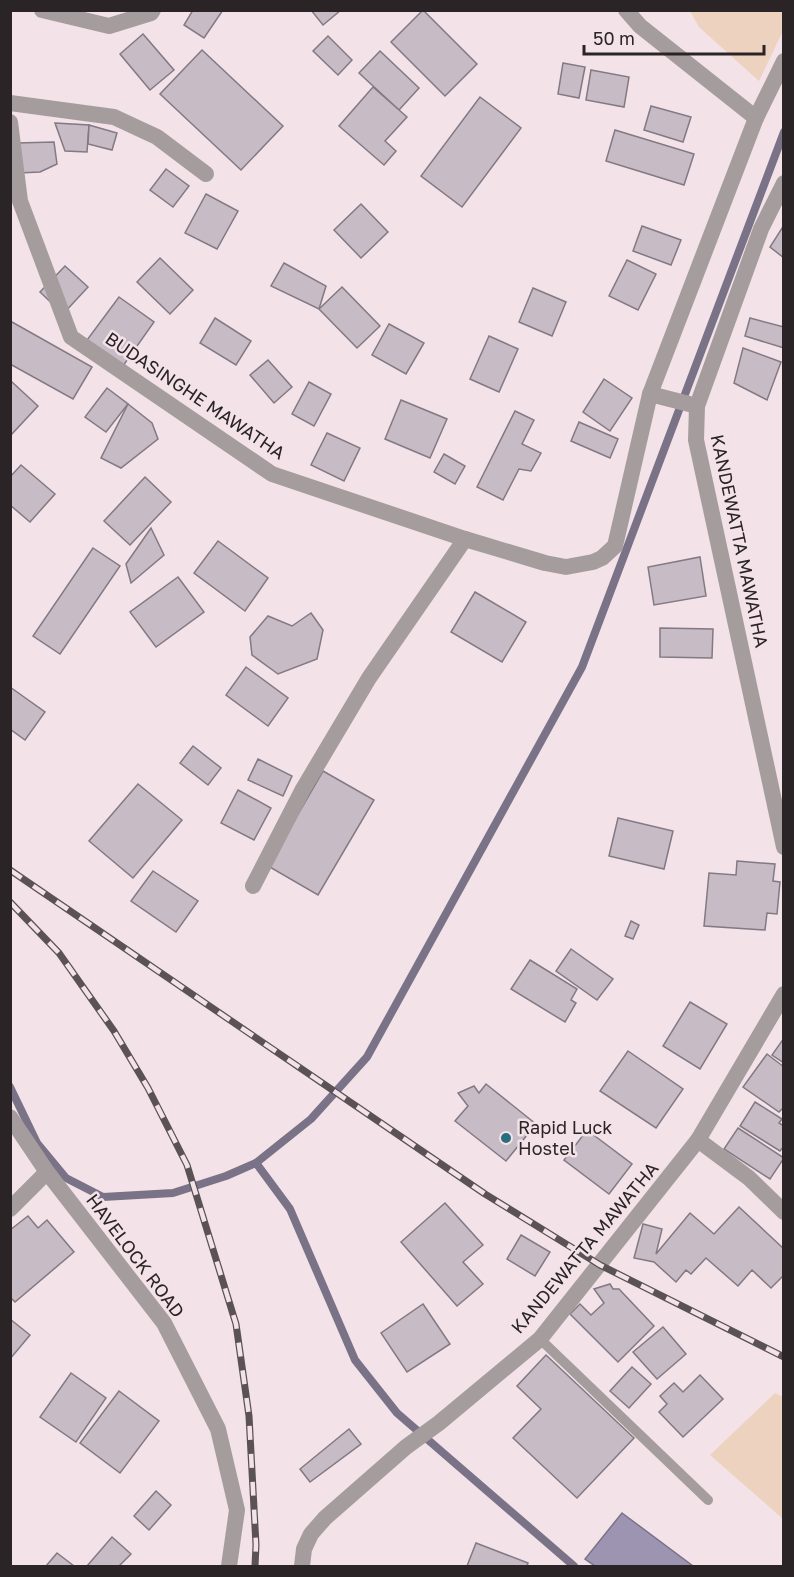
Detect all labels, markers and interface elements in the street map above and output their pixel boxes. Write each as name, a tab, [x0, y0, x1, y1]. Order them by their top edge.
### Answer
scale bar	[584, 18, 764, 56]
text: 50 m	[593, 27, 635, 49]
street label: BUDASINGHE MAWATHA	[101, 327, 290, 464]
street label: KANDEWATTA MAWATHA	[707, 432, 773, 649]
place label: Rapid Luck Hostel	[518, 1116, 612, 1159]
marker: Rapid Luck Hostel	[499, 1131, 513, 1145]
street label: KANDEWATTA MAWATHA	[506, 1157, 662, 1338]
street label: HAVELOCK ROAD	[82, 1189, 189, 1322]

